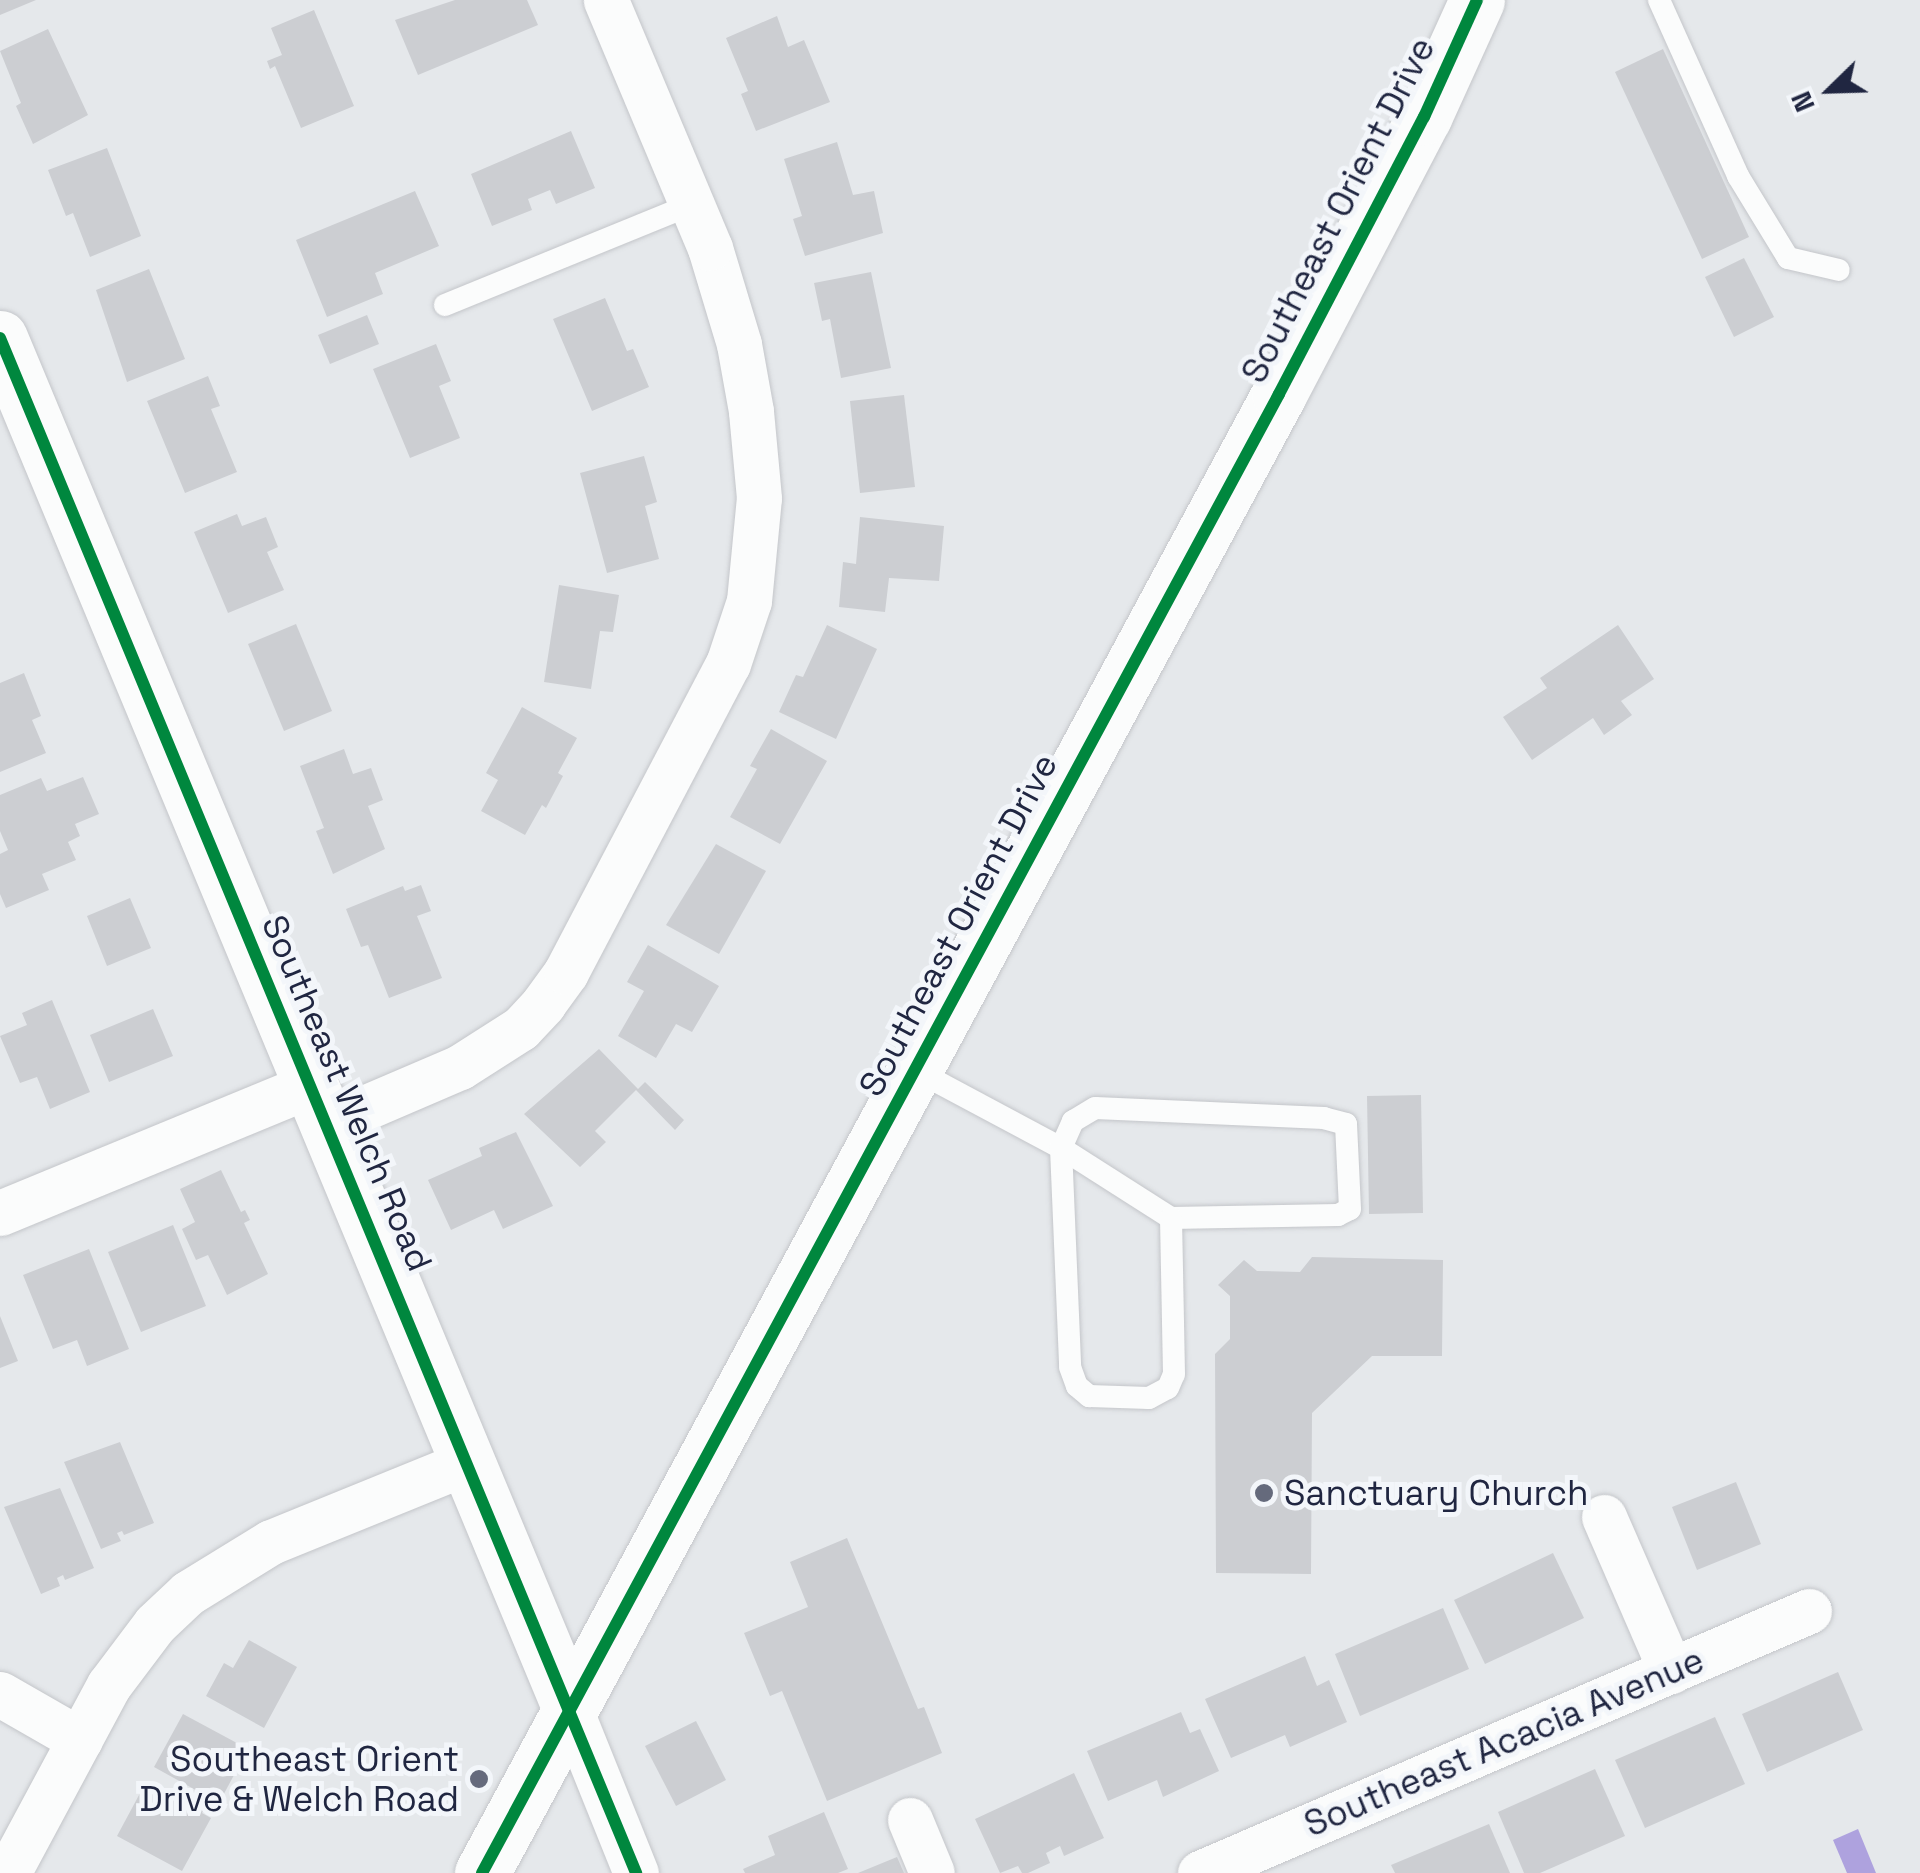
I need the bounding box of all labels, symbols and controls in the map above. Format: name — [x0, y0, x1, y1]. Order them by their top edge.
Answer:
street label: Southeast Orient Drive — [1233, 30, 1443, 390]
north arrow — [1780, 40, 1880, 140]
text: N — [1782, 86, 1823, 117]
street label: Southeast Orient Drive — [850, 747, 1066, 1103]
street label: Southeast Welch Road — [253, 909, 441, 1277]
place label: Sanctuary Church — [1284, 1472, 1589, 1514]
marker: Sanctuary Church — [1253, 1482, 1275, 1504]
street label: Southeast Acacia Avenue — [1298, 1639, 1710, 1845]
place label: Southeast Orient Drive & Welch Road — [139, 1738, 459, 1820]
marker: Southeast Orient Drive & Welch Road — [468, 1768, 490, 1790]

